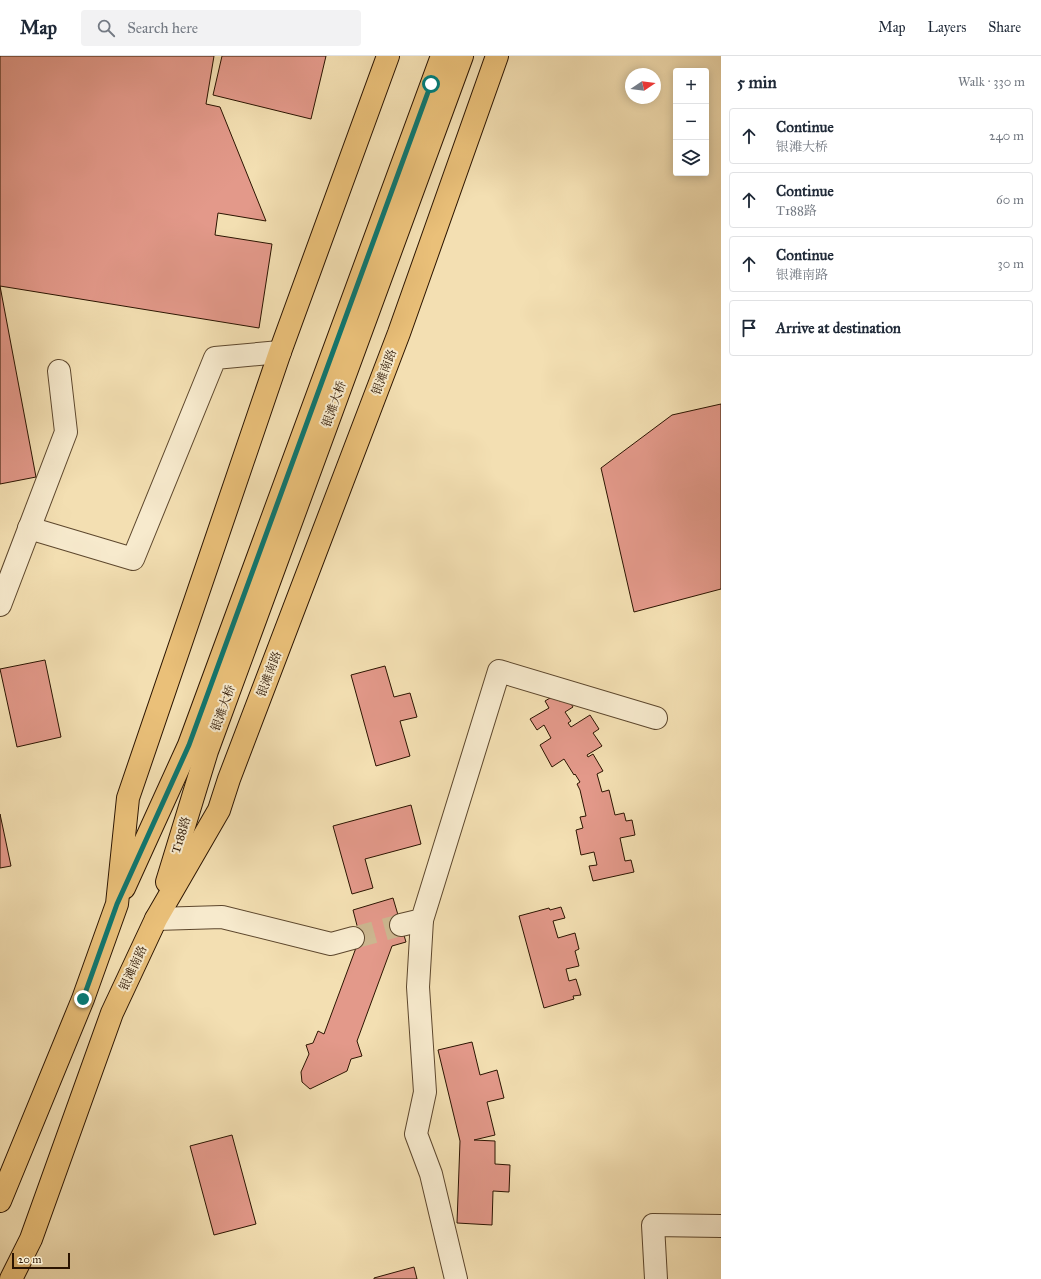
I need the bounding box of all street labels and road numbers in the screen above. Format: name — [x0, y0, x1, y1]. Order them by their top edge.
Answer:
street label: 银滩南路 — [369, 347, 399, 397]
street label: 银滩大桥 — [319, 379, 349, 429]
street label: 银滩南路 — [254, 649, 284, 699]
street label: 银滩大桥 — [208, 683, 238, 733]
street label: T188路 — [169, 815, 193, 855]
street label: 银滩南路 — [117, 943, 149, 993]

